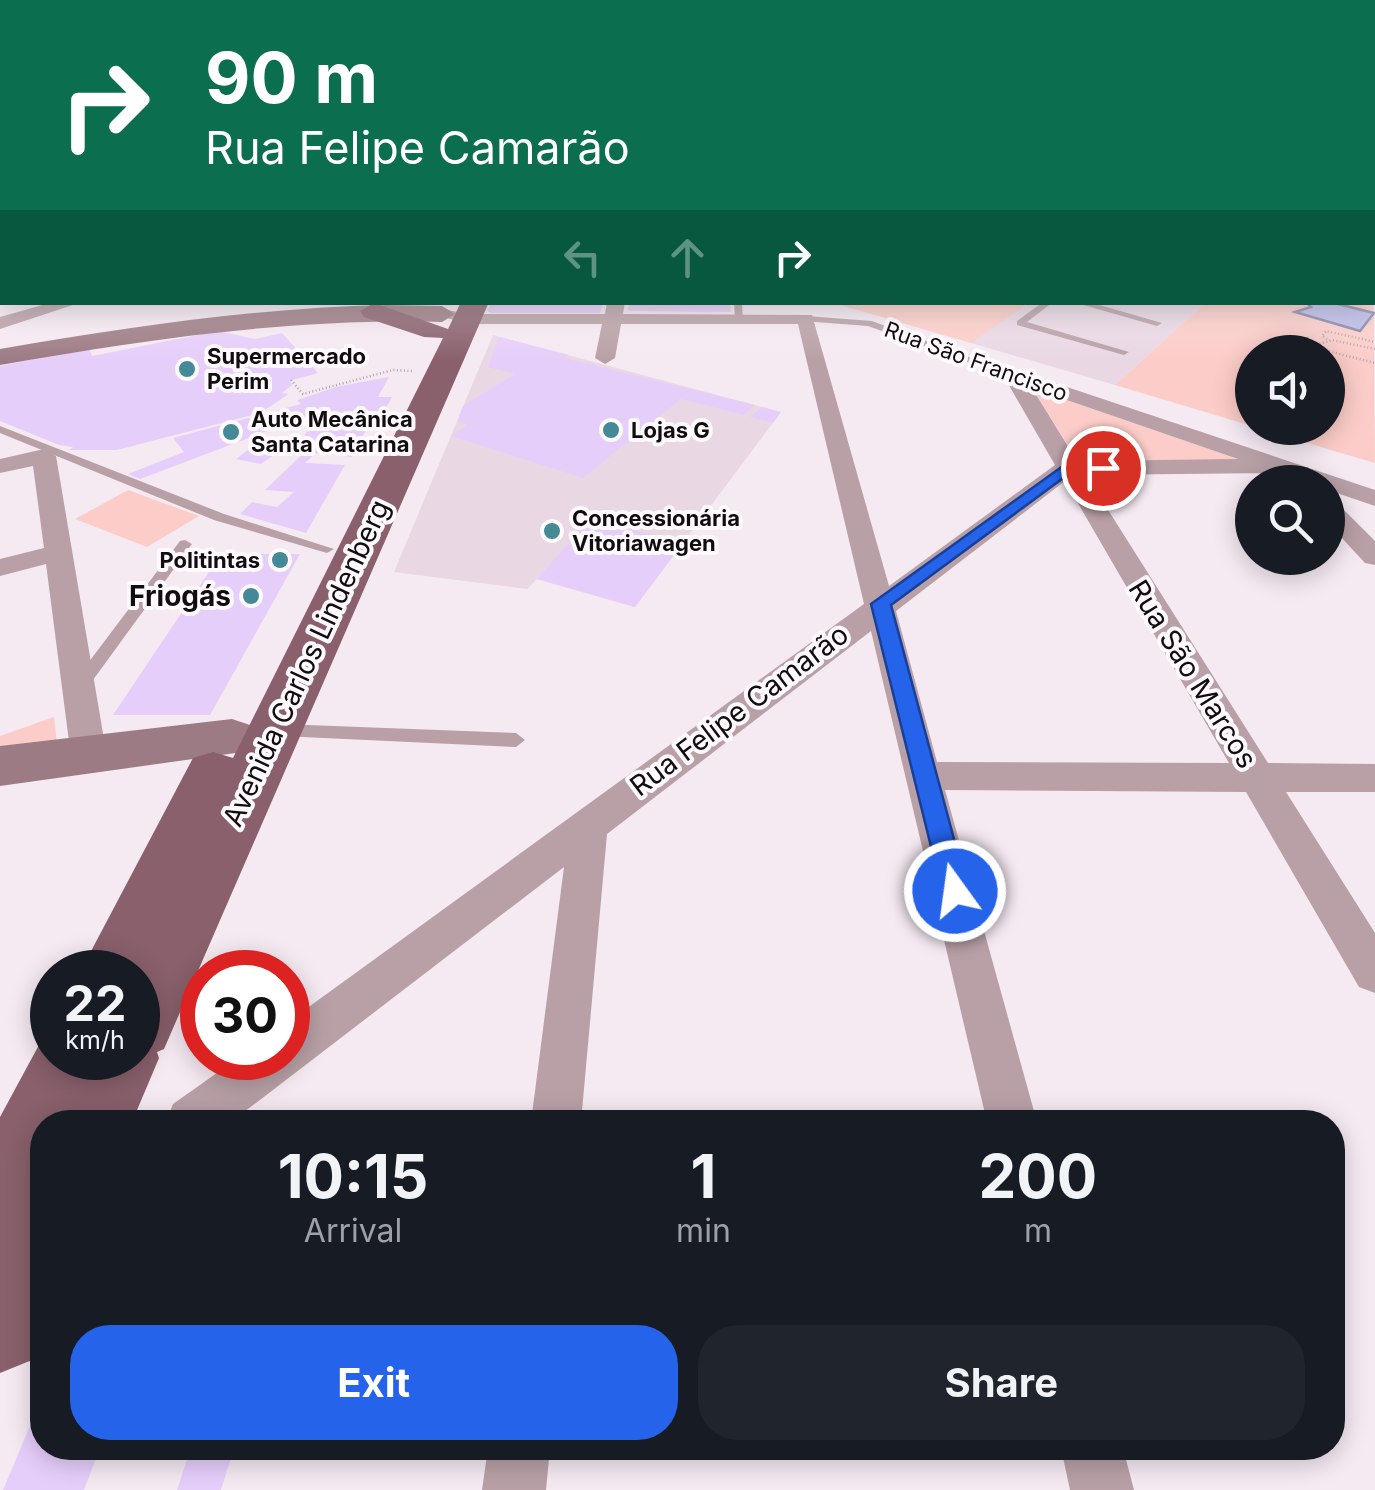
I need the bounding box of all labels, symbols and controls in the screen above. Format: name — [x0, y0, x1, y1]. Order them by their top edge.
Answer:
text: 90 m — [205, 35, 378, 120]
icon: right — [40, 40, 170, 170]
text: Rua Felipe Camarão — [205, 120, 630, 175]
icon: left — [555, 230, 610, 285]
icon: ahead — [660, 230, 715, 285]
icon: right — [765, 230, 820, 285]
street label: Rua São Francisco — [881, 316, 1071, 406]
map controls — [1235, 335, 1345, 575]
button: sound — [1235, 335, 1345, 445]
place label: Supermercado Perim — [207, 343, 366, 394]
marker: Supermercado Perim — [176, 358, 198, 380]
place label: Auto Mecânica Santa Catarina — [251, 406, 413, 457]
place label: Lojas G — [631, 417, 710, 443]
marker: Lojas G — [600, 419, 622, 441]
marker: Auto Mecânica Santa Catarina — [220, 421, 242, 443]
pin — [1061, 426, 1146, 511]
icon: arrive — [1076, 441, 1131, 496]
button: search — [1235, 465, 1345, 575]
street label: Avenida Carlos Lindenberg — [215, 494, 397, 832]
place label: Concessionária Vitoriawagen — [572, 505, 740, 556]
marker: Concessionária Vitoriawagen — [541, 520, 563, 542]
place label: Politintas — [160, 547, 260, 573]
marker: Politintas — [269, 549, 291, 571]
street label: Rua São Marcos — [1122, 574, 1264, 774]
place label: Friogás — [129, 579, 231, 613]
marker: Friogás — [240, 585, 262, 607]
street label: Rua Felipe Camarão — [623, 617, 855, 803]
position arrow — [903, 839, 1007, 943]
speed limit sign: 30 — [180, 950, 310, 1080]
text: 22 — [64, 973, 127, 1033]
text: km/h — [65, 1025, 125, 1055]
text: 10:15 — [278, 1140, 428, 1212]
text: 1 — [691, 1140, 716, 1212]
text: 200 — [979, 1140, 1097, 1212]
text: Arrival — [304, 1211, 402, 1250]
text: min — [676, 1211, 731, 1250]
text: m — [1024, 1211, 1052, 1250]
button: Exit — [70, 1325, 678, 1440]
button: Share — [698, 1325, 1305, 1440]

